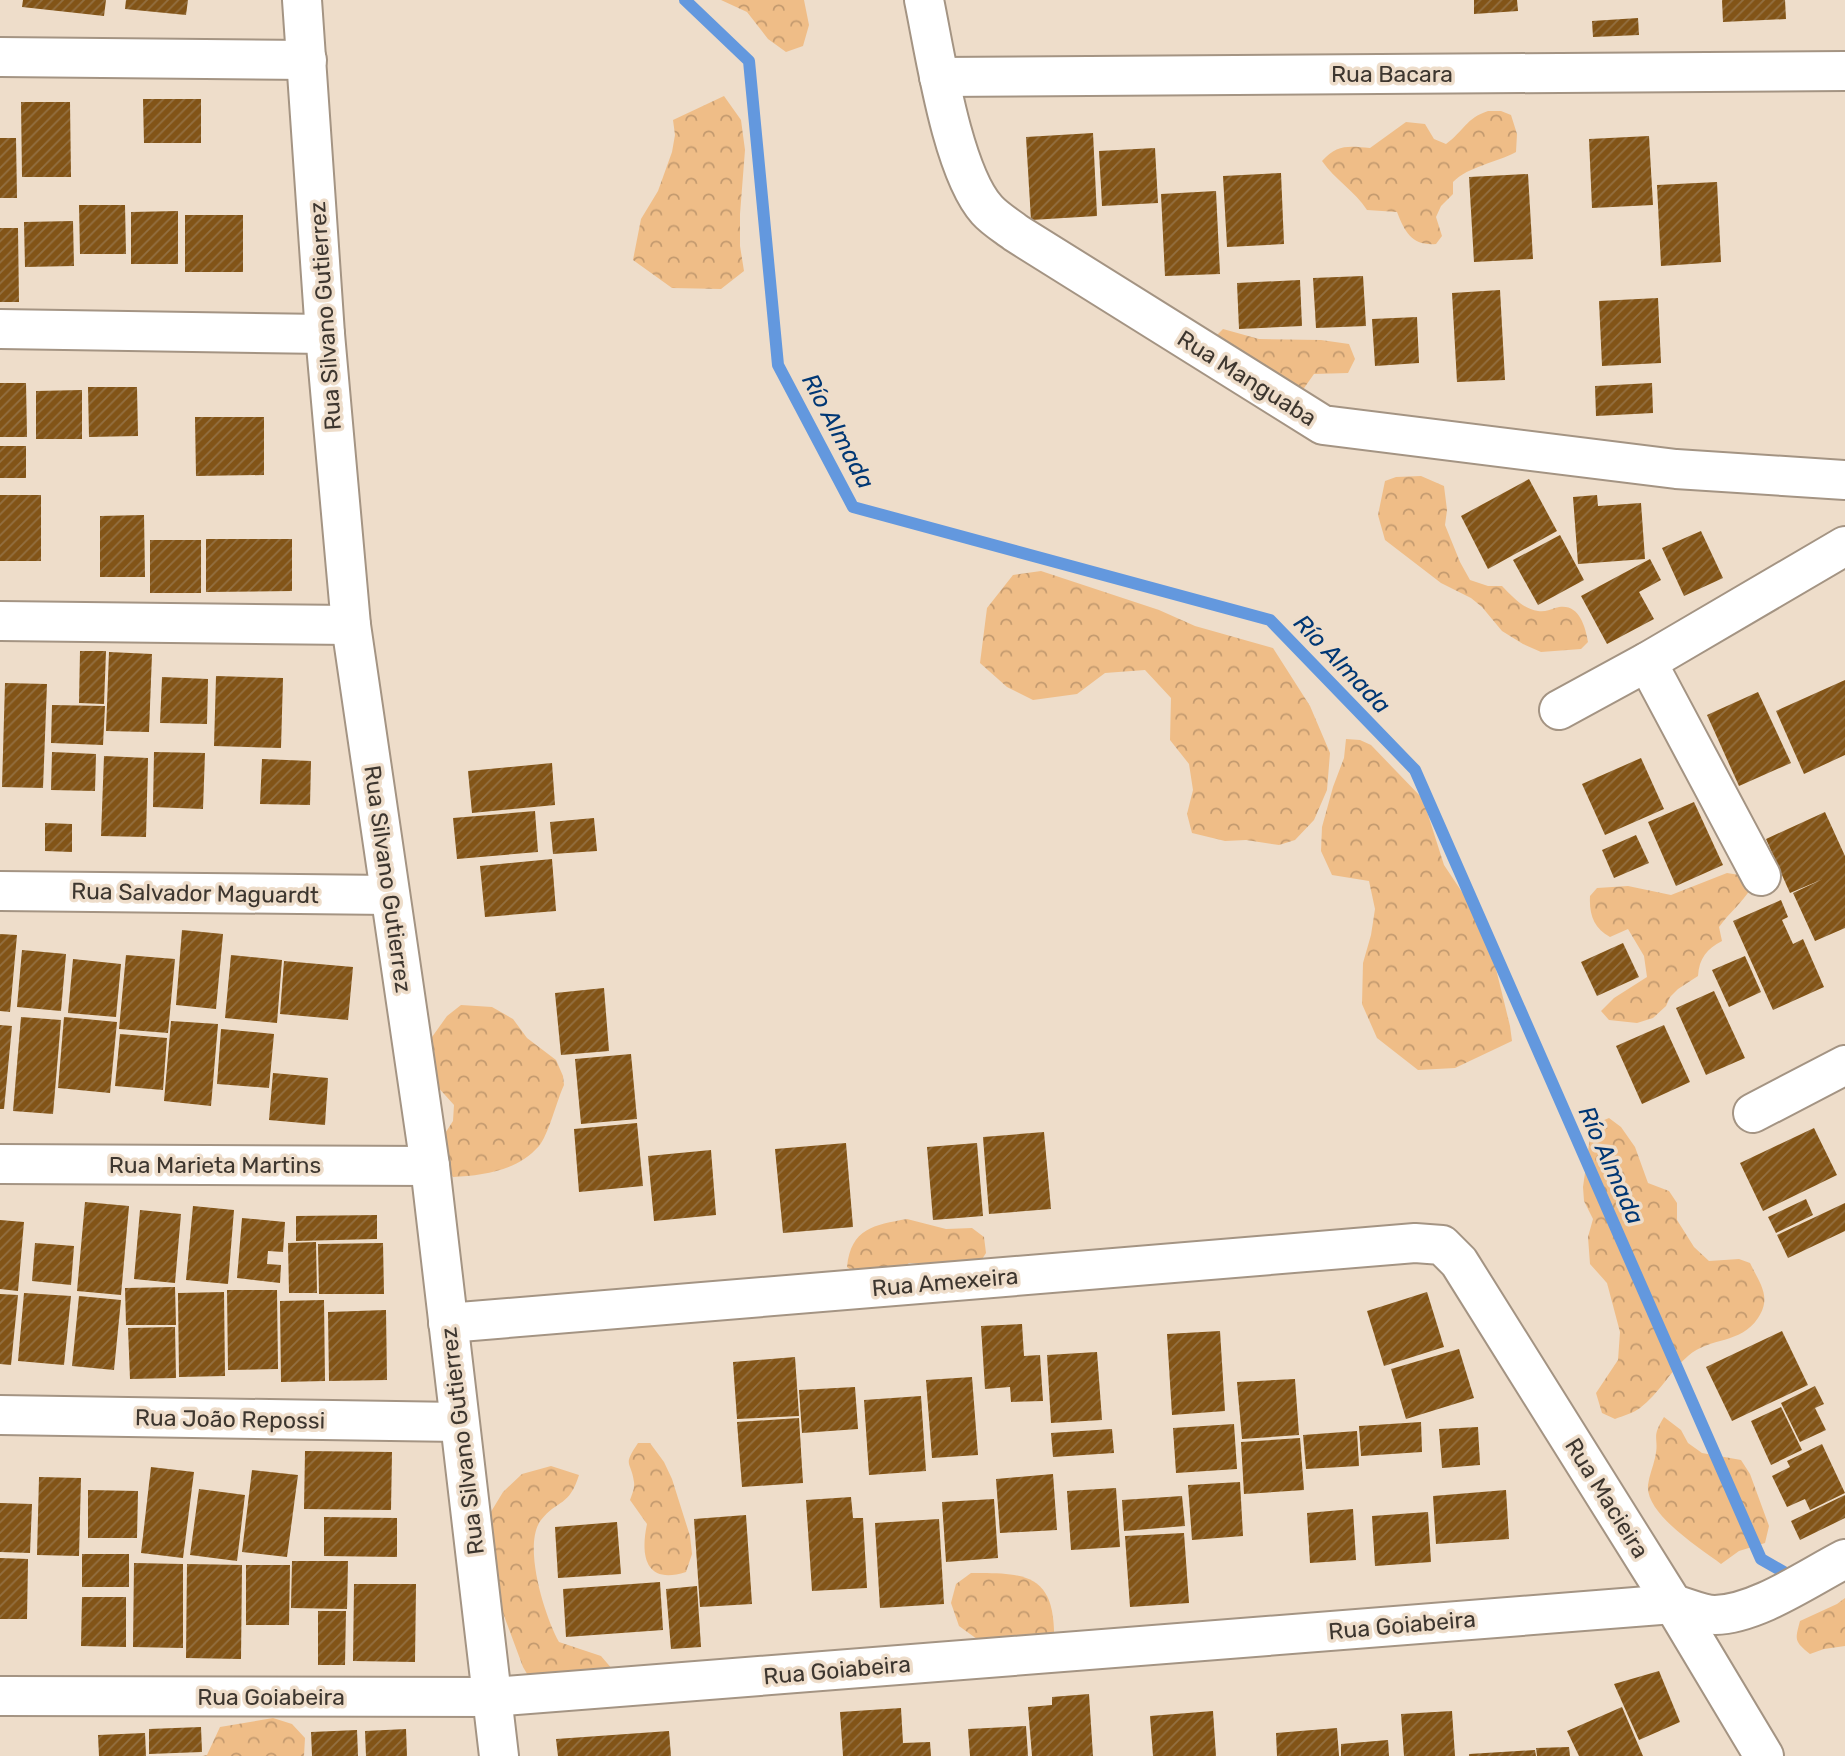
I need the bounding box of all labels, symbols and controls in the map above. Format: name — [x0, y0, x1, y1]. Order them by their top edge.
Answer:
street label: Rua Bacara — [1331, 60, 1453, 88]
street label: Rua Silvano Gutierrez — [303, 201, 347, 431]
street label: Rua Manguaba — [1172, 324, 1322, 432]
water label: Río Almada — [796, 369, 880, 493]
water label: Río Almada — [1288, 609, 1396, 719]
street label: Rua Silvano Gutierrez — [358, 764, 418, 994]
street label: Rua Salvador Maguardt — [71, 877, 319, 909]
water label: Río Almada — [1573, 1102, 1649, 1228]
street label: Rua Marieta Martins — [109, 1151, 321, 1179]
street label: Rua Amexeira — [871, 1262, 1019, 1302]
street label: Rua Silvano Gutierrez — [434, 1326, 490, 1556]
street label: Rua João Repossi — [135, 1403, 325, 1435]
street label: Rua Macieira — [1559, 1433, 1655, 1563]
street label: Rua Goiabeira — [1327, 1605, 1477, 1645]
street label: Rua Goiabeira — [762, 1650, 912, 1690]
street label: Rua Goiabeira — [197, 1683, 345, 1711]

